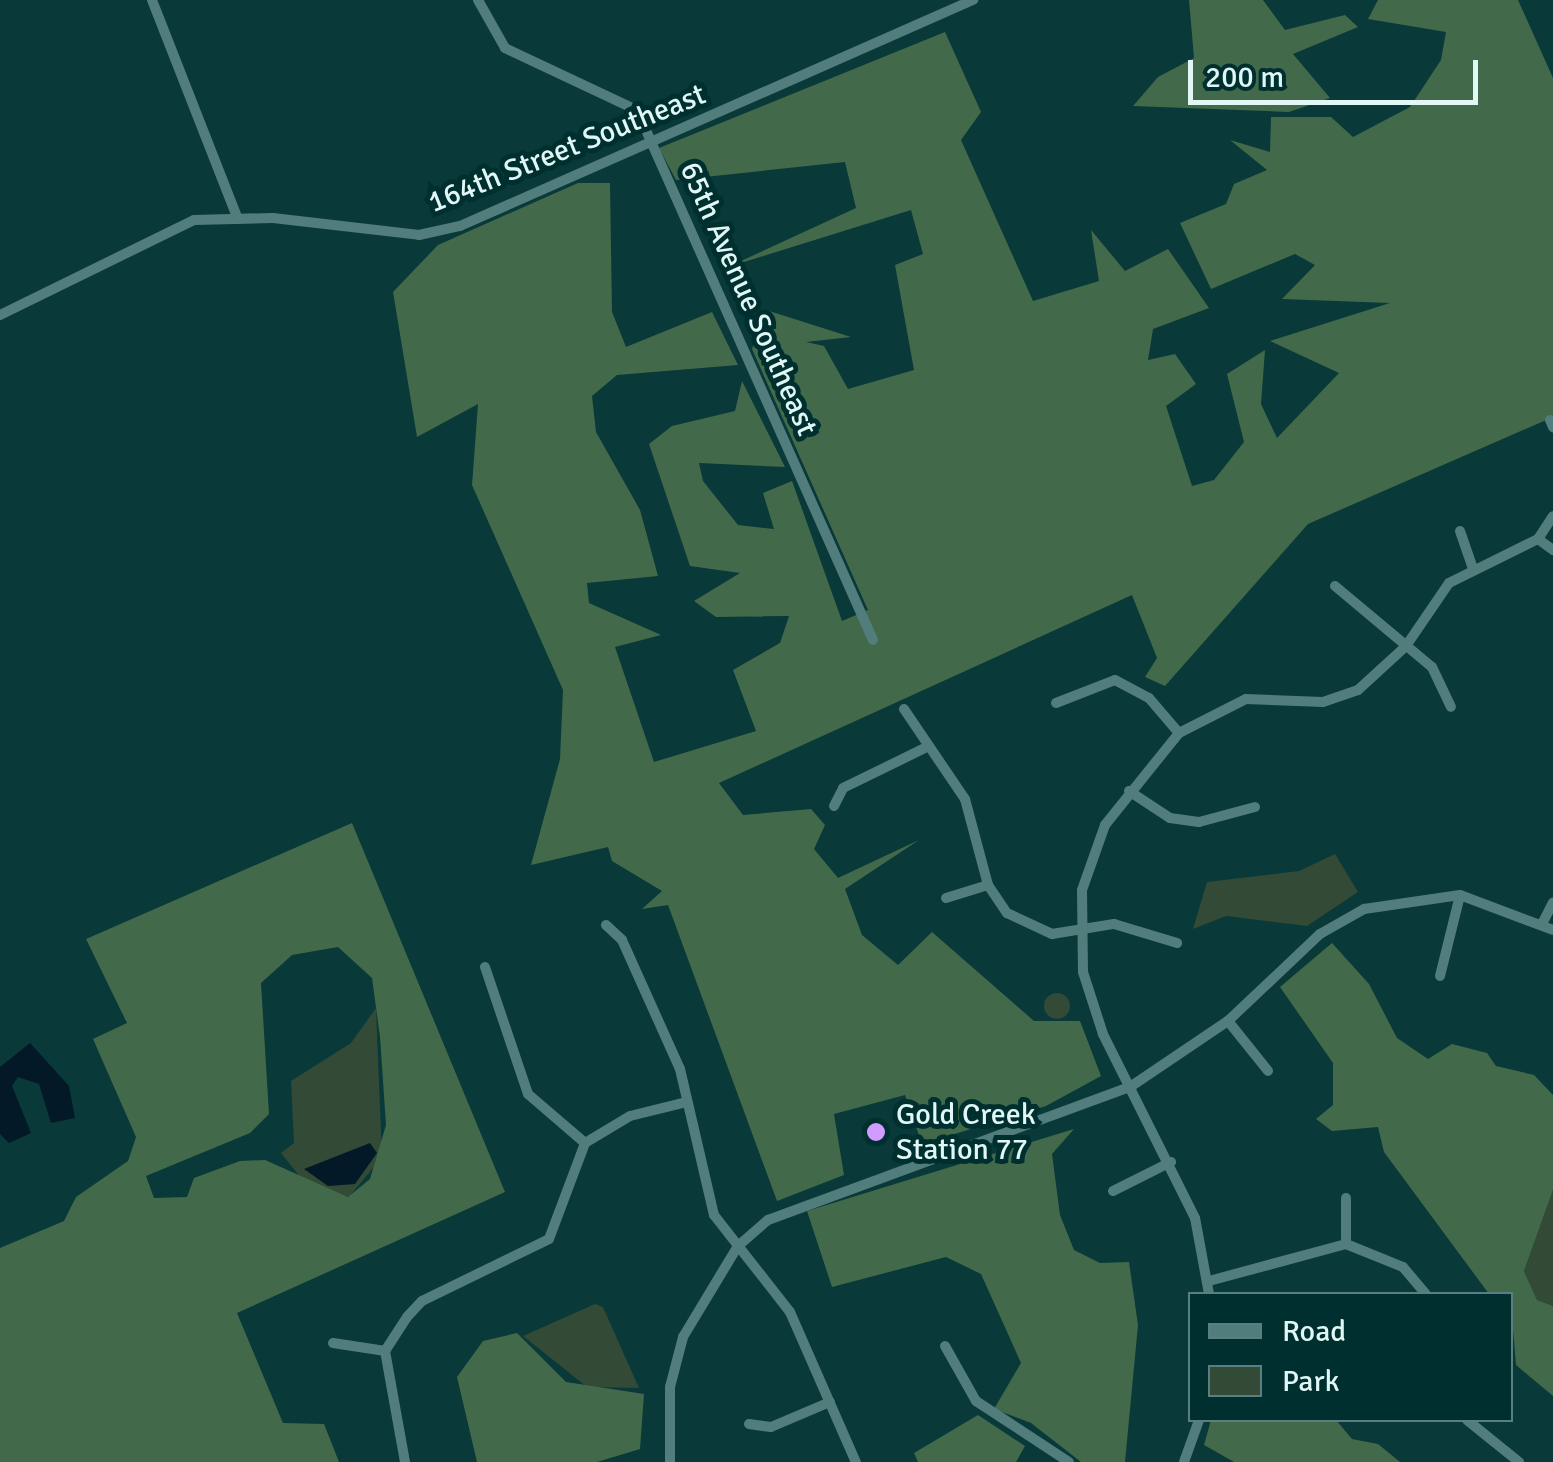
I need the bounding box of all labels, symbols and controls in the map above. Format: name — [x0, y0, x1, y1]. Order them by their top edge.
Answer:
scale bar — [1193, 40, 1483, 102]
text: 200 m — [1205, 59, 1284, 96]
street label: 164th Street Southeast — [423, 77, 711, 221]
street label: 65th Avenue Southeast — [671, 157, 825, 441]
place label: Gold Creek Station 77 — [896, 1097, 1036, 1168]
marker: Gold Creek Station 77 — [865, 1121, 887, 1143]
legend — [1188, 1292, 1513, 1422]
text: Road — [1282, 1313, 1346, 1350]
text: Park — [1282, 1363, 1340, 1400]

